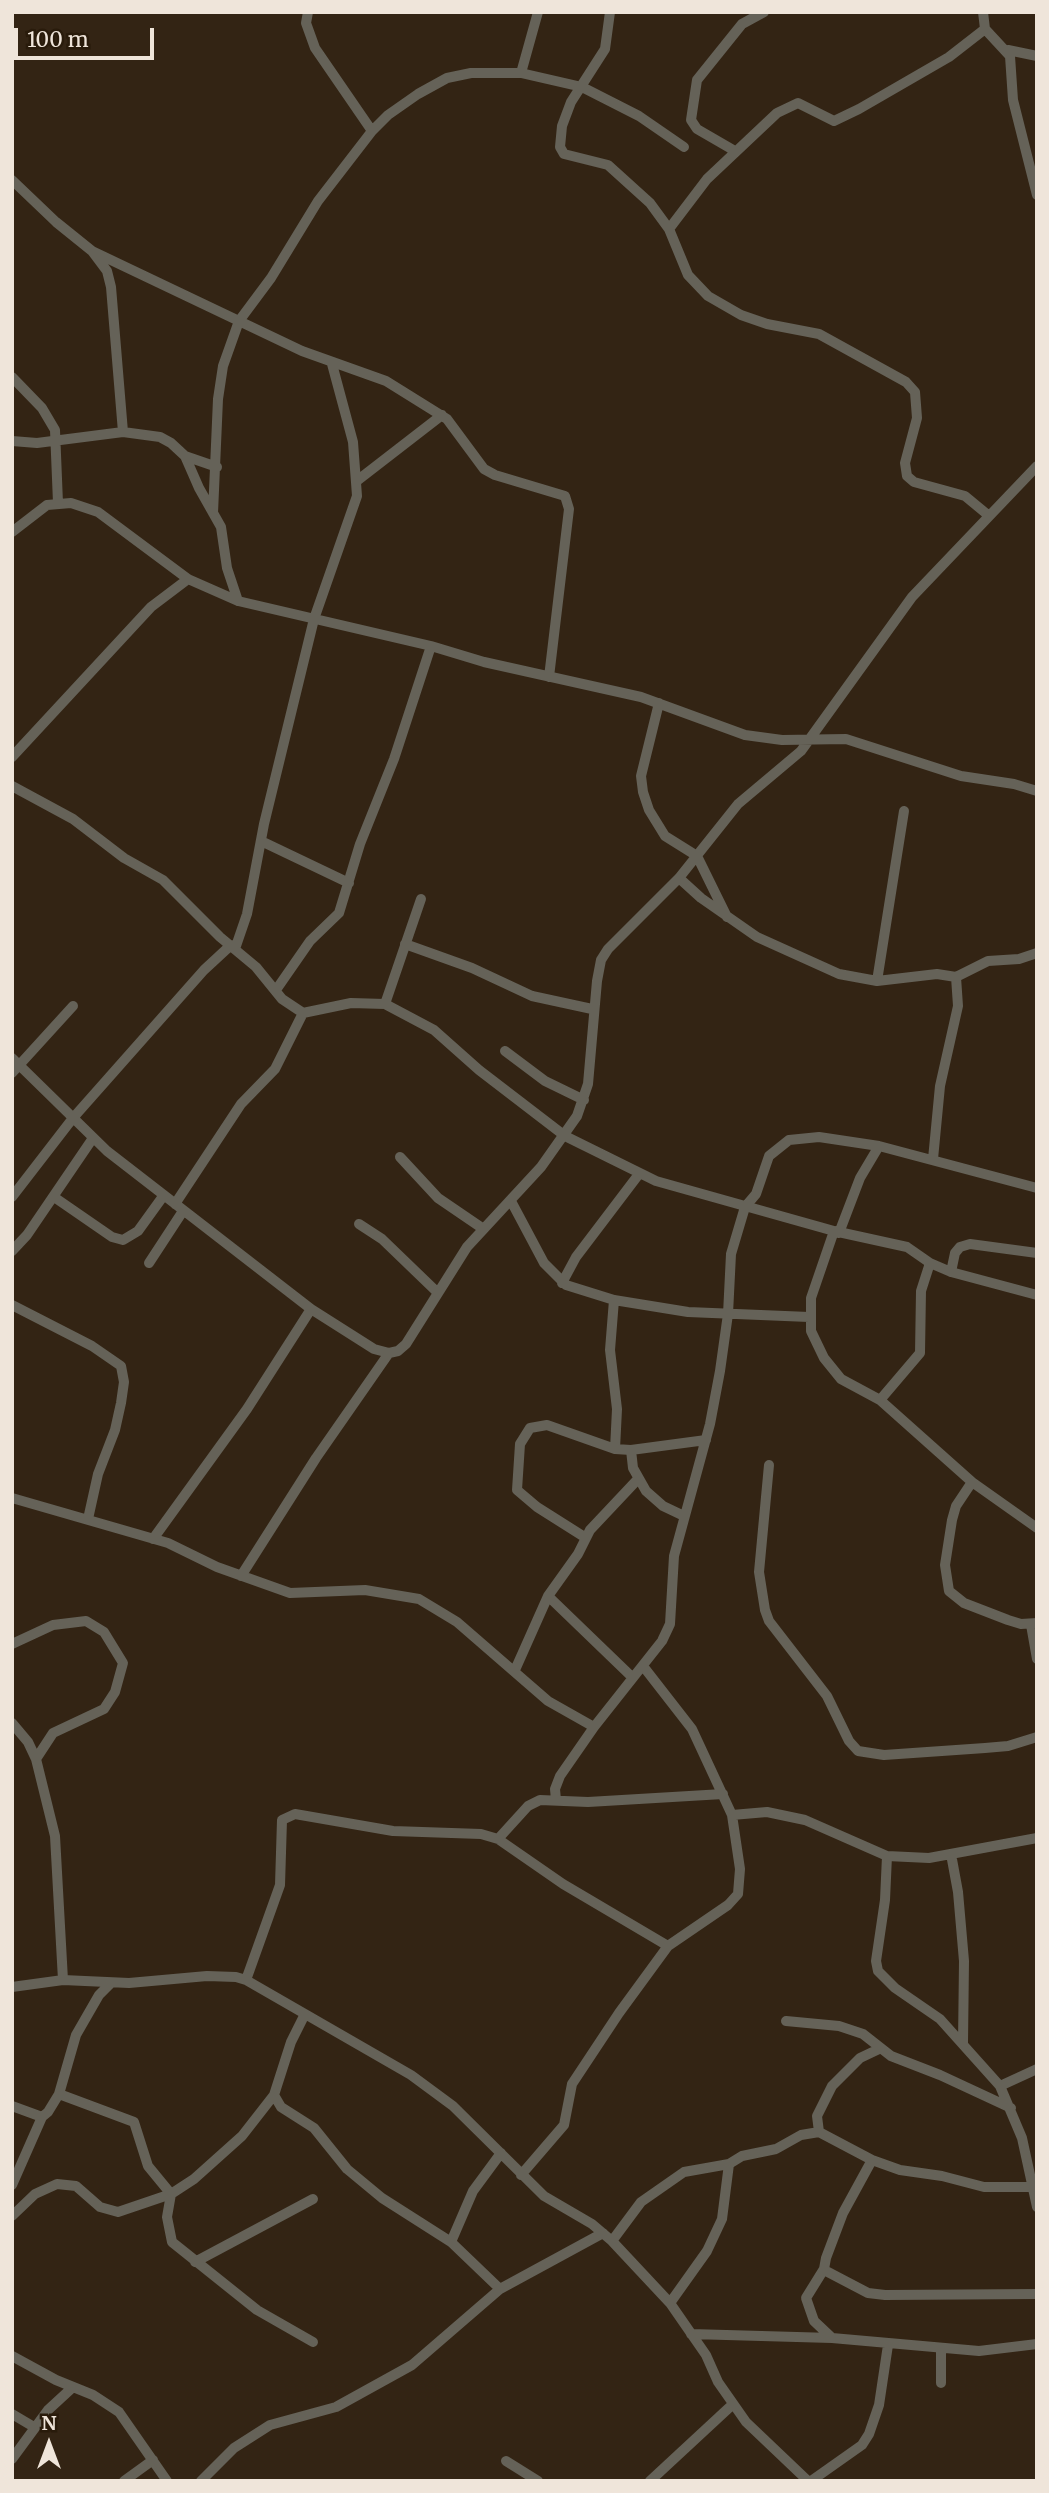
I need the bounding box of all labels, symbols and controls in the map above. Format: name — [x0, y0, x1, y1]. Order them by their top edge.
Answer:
scale bar — [18, 14, 158, 58]
text: 100 m — [27, 26, 89, 53]
north arrow — [14, 2409, 84, 2479]
text: N — [41, 2411, 57, 2435]

